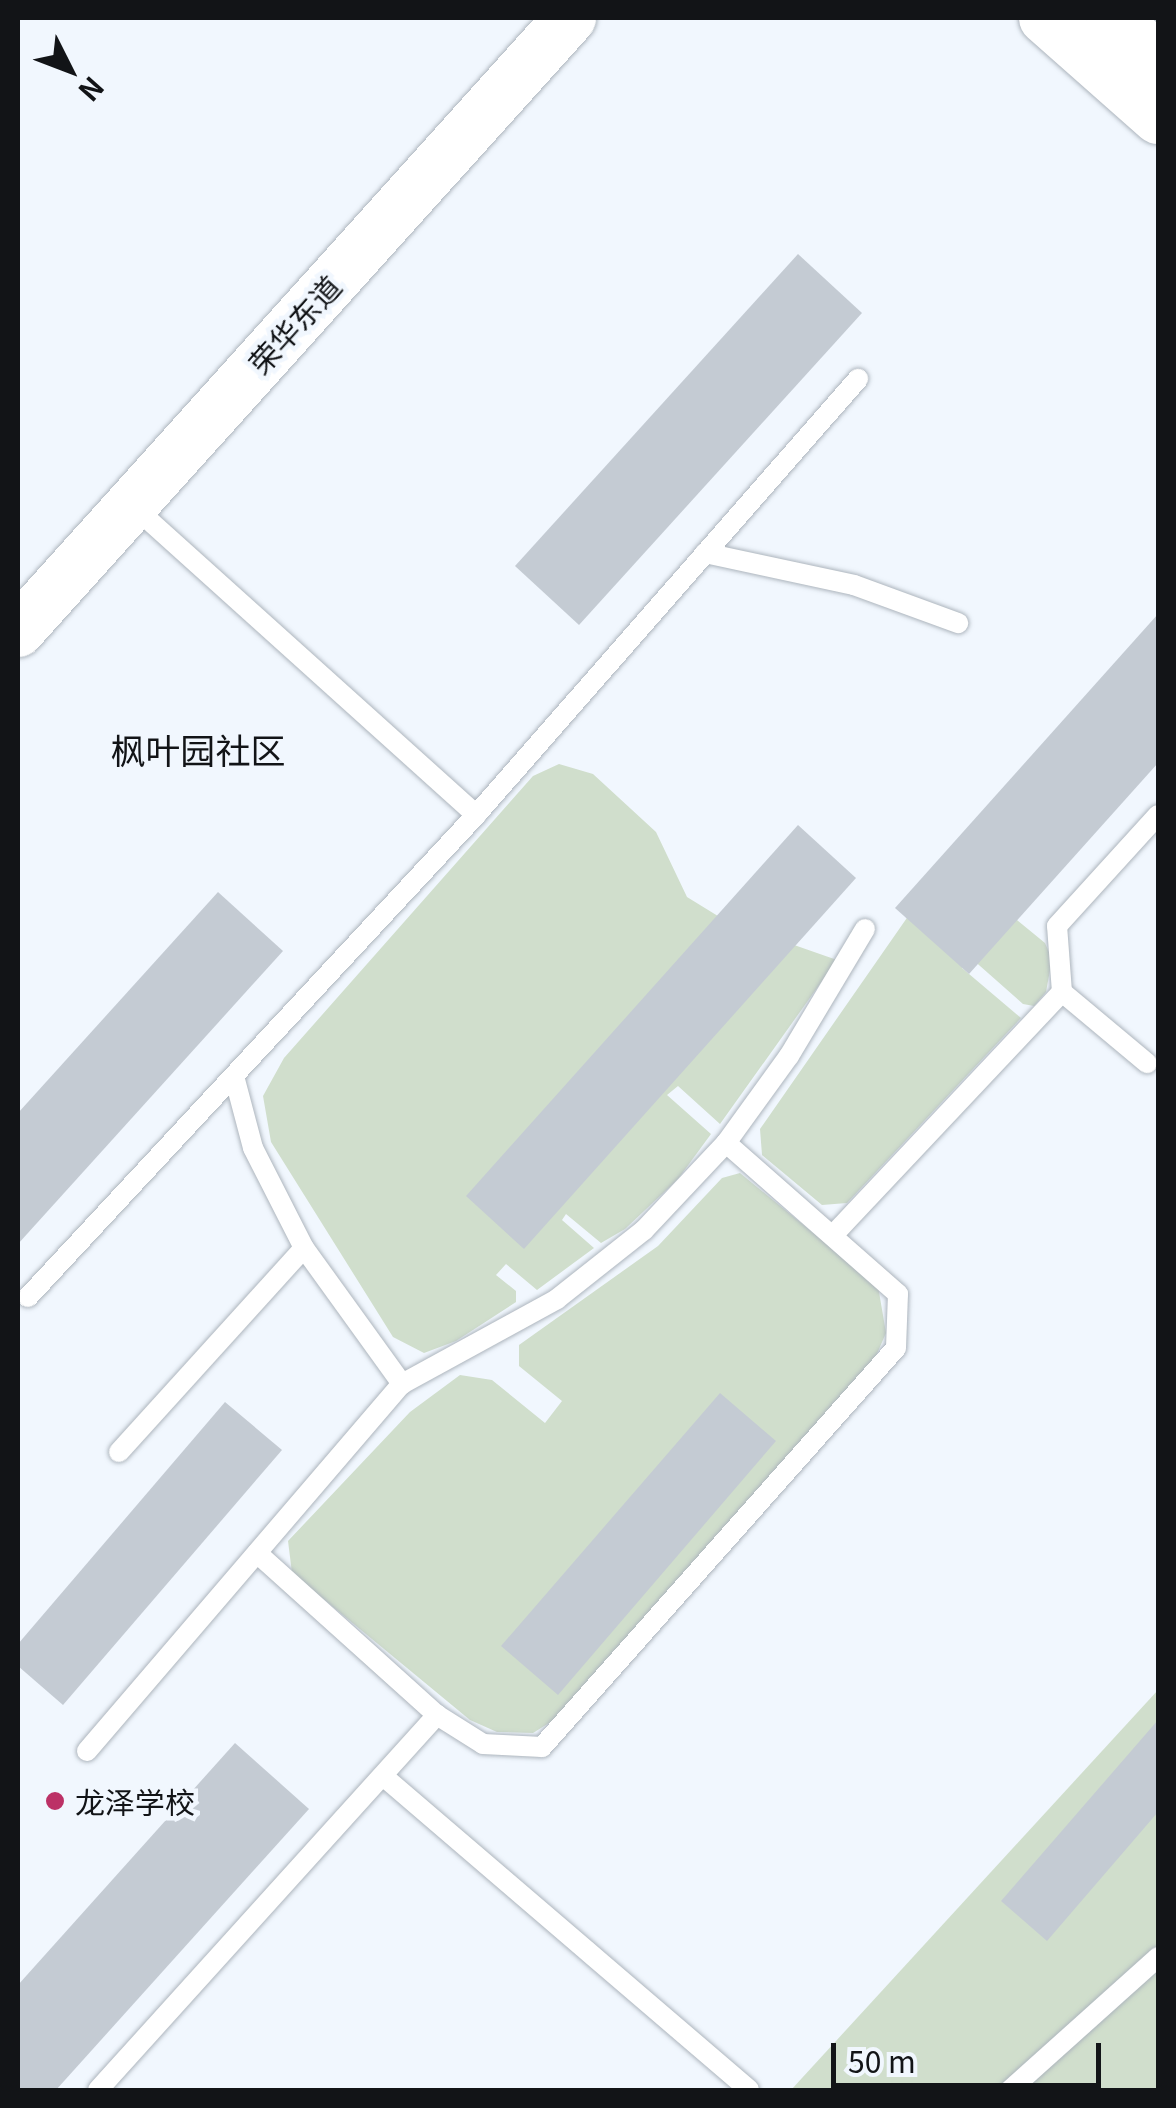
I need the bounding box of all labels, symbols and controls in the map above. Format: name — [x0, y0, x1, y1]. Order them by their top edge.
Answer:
north arrow — [20, 20, 120, 120]
text: N — [70, 69, 114, 111]
street label: 荣华东道 — [240, 267, 348, 381]
district label: 枫叶园社区 — [111, 728, 285, 770]
place label: 龙泽学校 — [75, 1783, 195, 1819]
marker: 龙泽学校 — [44, 1790, 66, 1812]
scale bar — [836, 2023, 1106, 2085]
text: 50 m — [848, 2038, 916, 2082]

